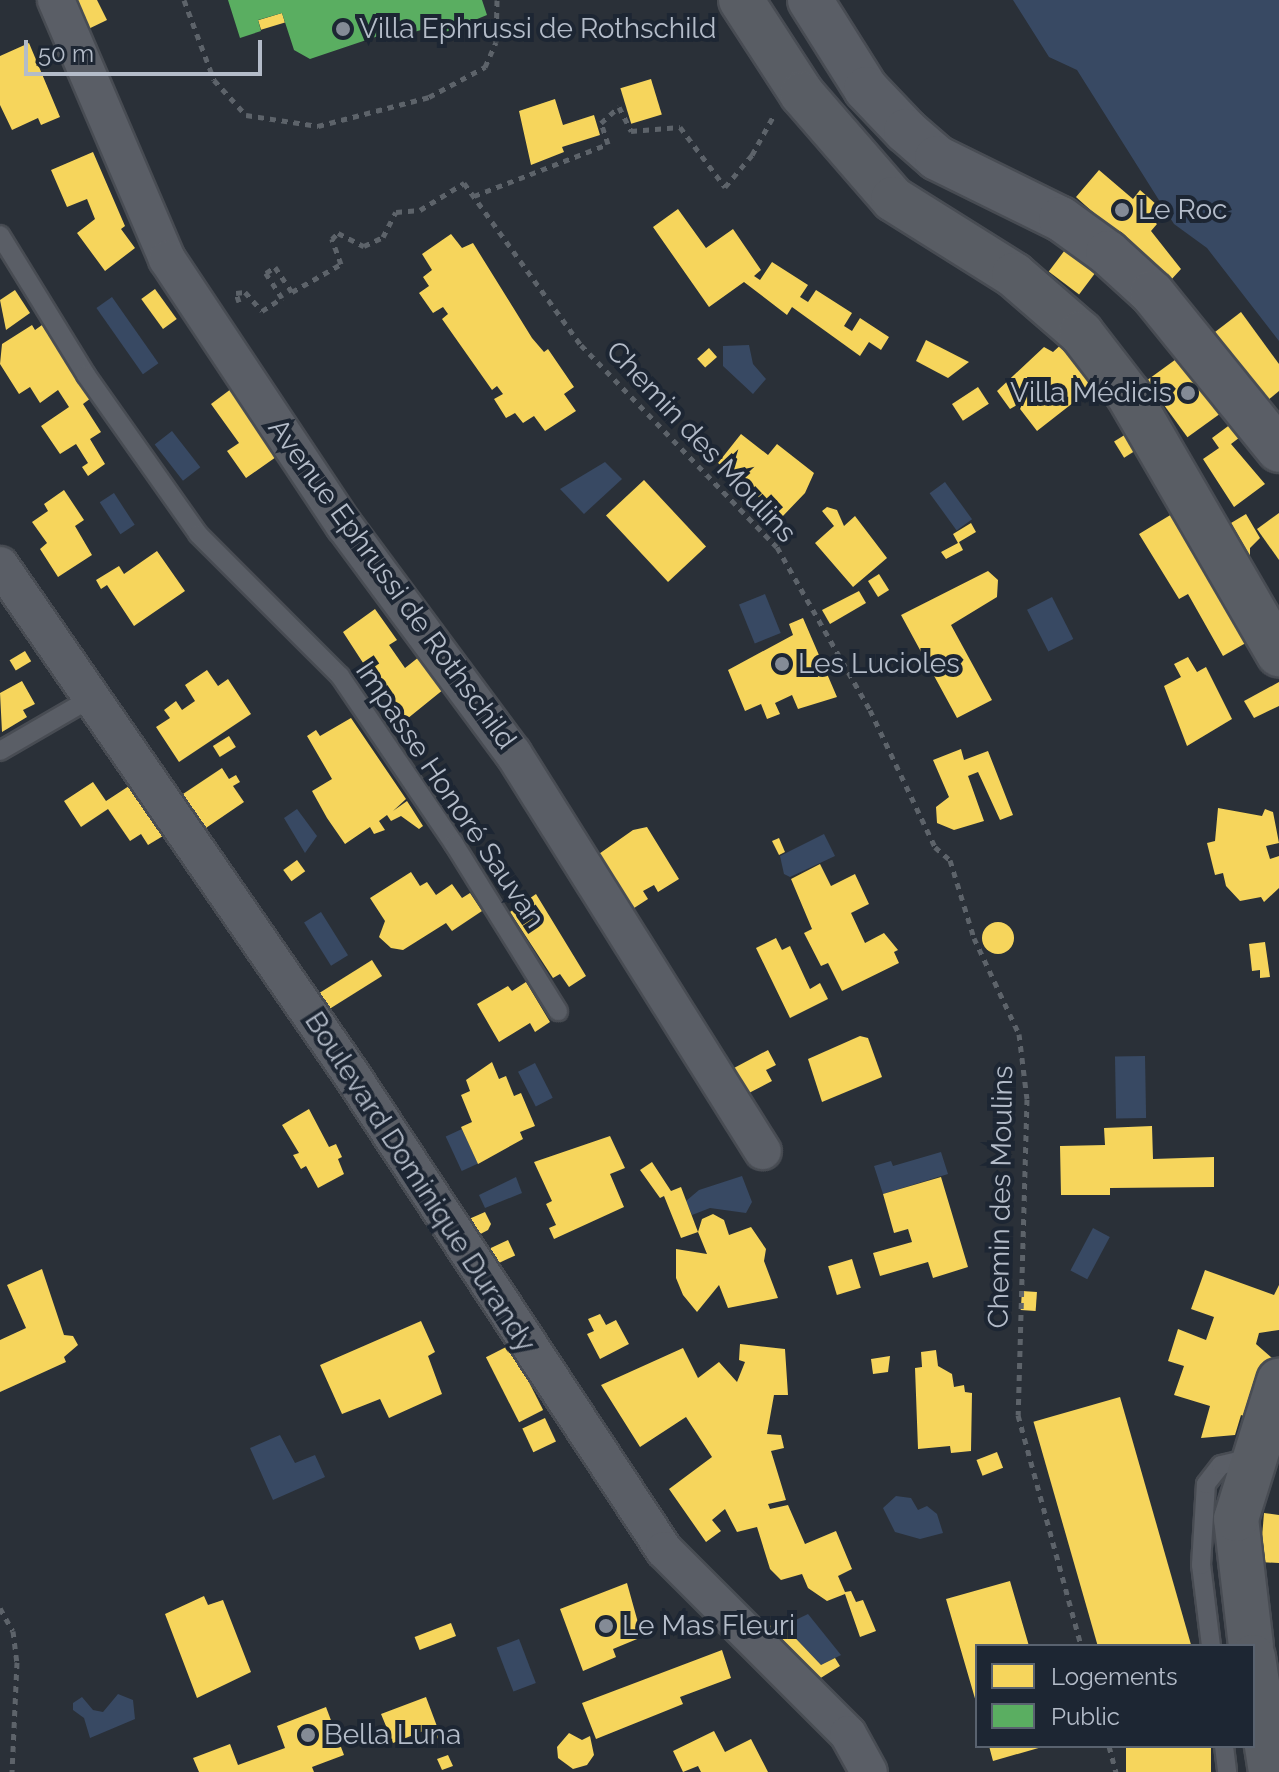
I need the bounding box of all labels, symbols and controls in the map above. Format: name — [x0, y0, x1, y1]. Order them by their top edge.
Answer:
place label: Villa Ephrussi de Rothschild — [359, 12, 716, 46]
marker: Villa Ephrussi de Rothschild — [334, 20, 352, 38]
scale bar — [28, 24, 266, 74]
text: 50 m — [38, 39, 94, 68]
place label: Le Roc — [1138, 193, 1227, 227]
marker: Le Roc — [1113, 201, 1131, 219]
street label: Chemin des Moulins — [599, 334, 803, 550]
place label: Villa Médicis — [1010, 376, 1172, 410]
marker: Villa Médicis — [1179, 384, 1197, 402]
street label: Avenue Ephrussi de Rothschild — [261, 412, 523, 756]
place label: Les Lucioles — [798, 647, 960, 681]
street label: Impasse Honoré Sauvan — [348, 655, 552, 935]
marker: Les Lucioles — [773, 655, 791, 673]
street label: Boulevard Dominique Durandy — [297, 1006, 543, 1358]
street label: Chemin des Moulins — [982, 1065, 1020, 1329]
place label: Le Mas Fleuri — [622, 1609, 795, 1643]
marker: Le Mas Fleuri — [597, 1617, 615, 1635]
legend — [975, 1644, 1255, 1748]
text: Logements — [1051, 1662, 1178, 1691]
text: Public — [1051, 1702, 1120, 1731]
place label: Bella Luna — [324, 1718, 461, 1752]
marker: Bella Luna — [299, 1726, 317, 1744]

